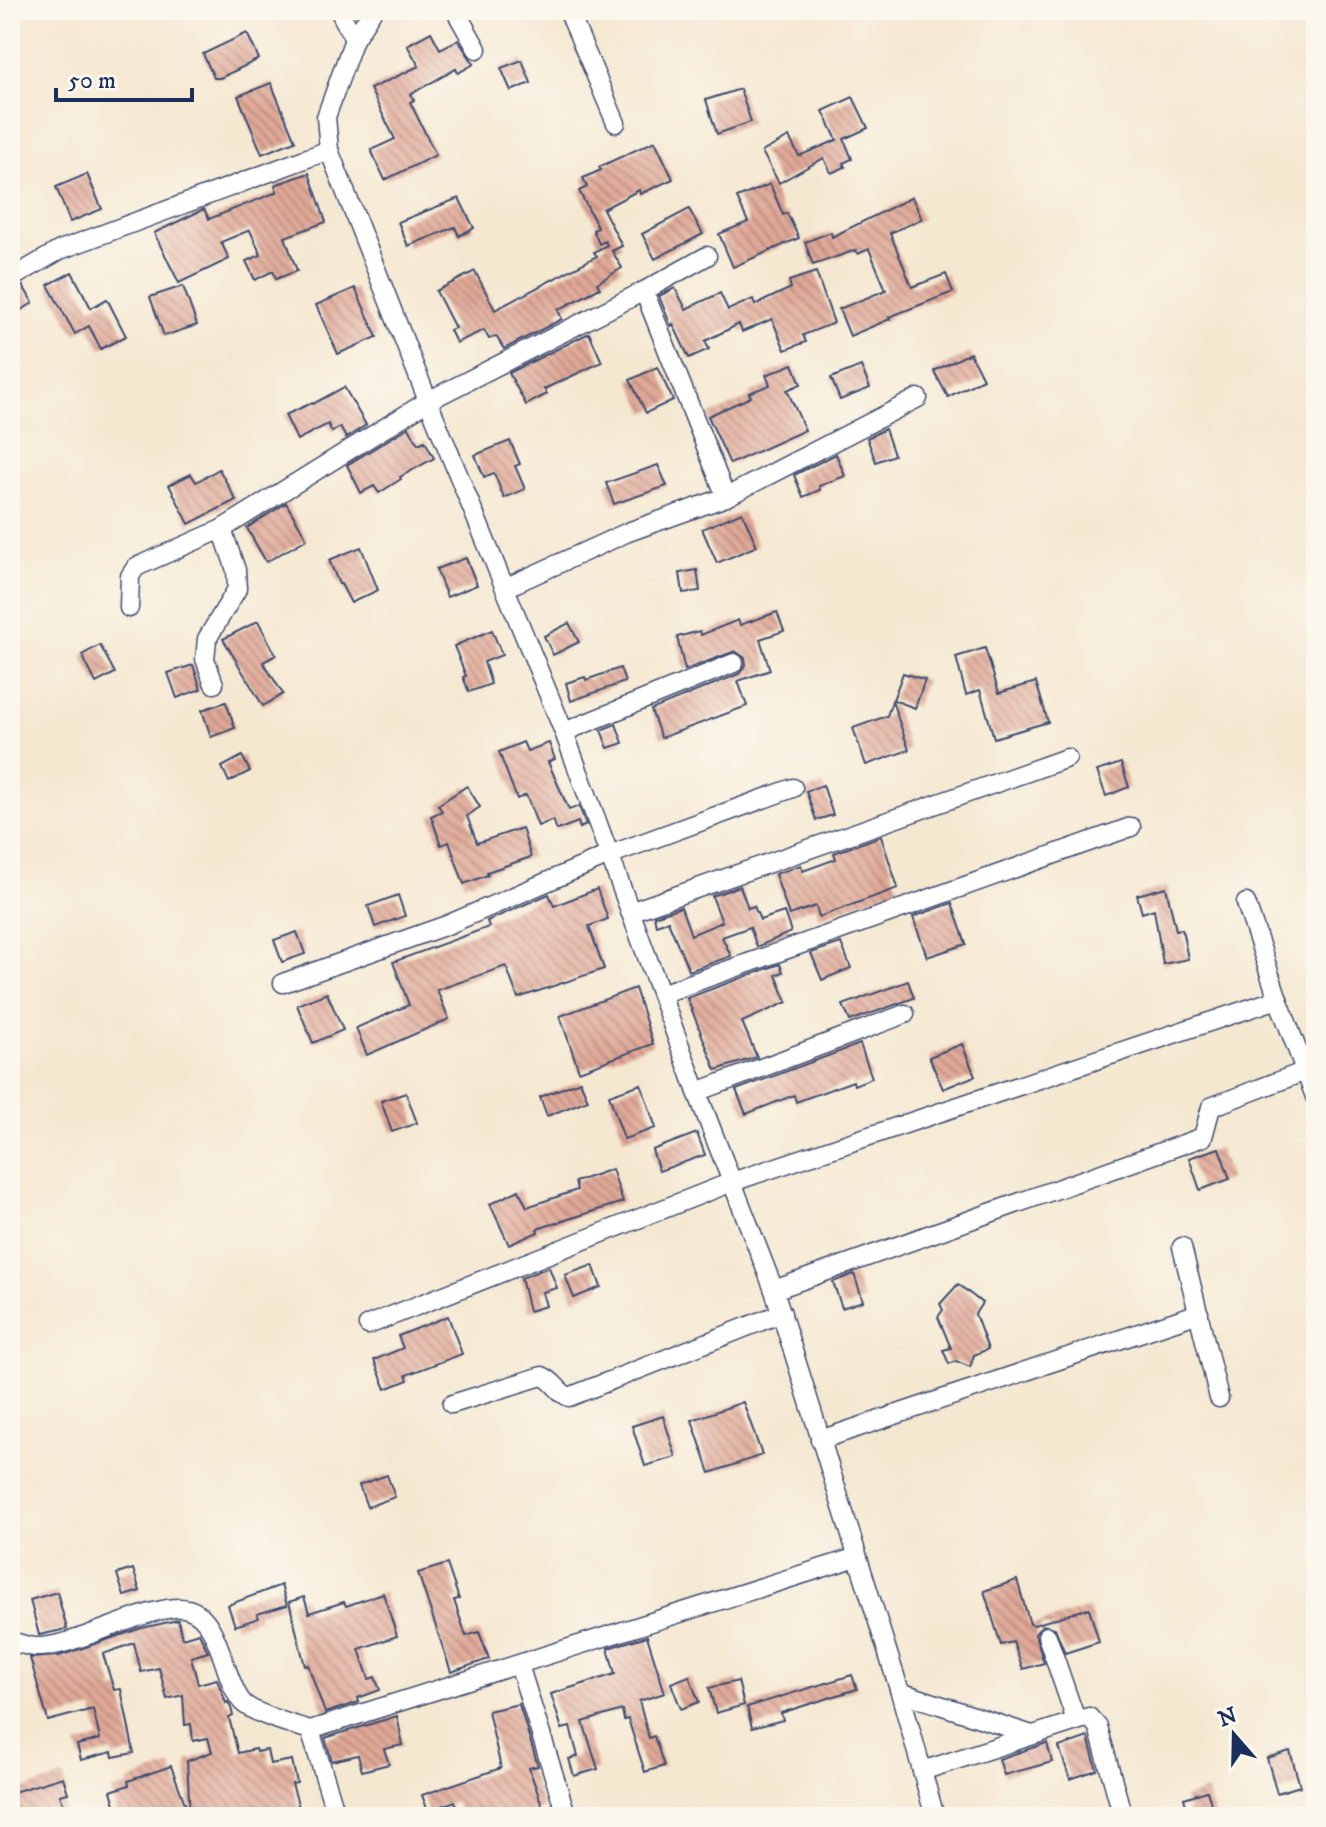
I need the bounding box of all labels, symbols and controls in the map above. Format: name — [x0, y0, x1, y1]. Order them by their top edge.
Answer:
scale bar — [56, 52, 192, 102]
text: 50 m — [68, 66, 116, 96]
north arrow — [1194, 1695, 1274, 1775]
text: N — [1215, 1702, 1241, 1733]

